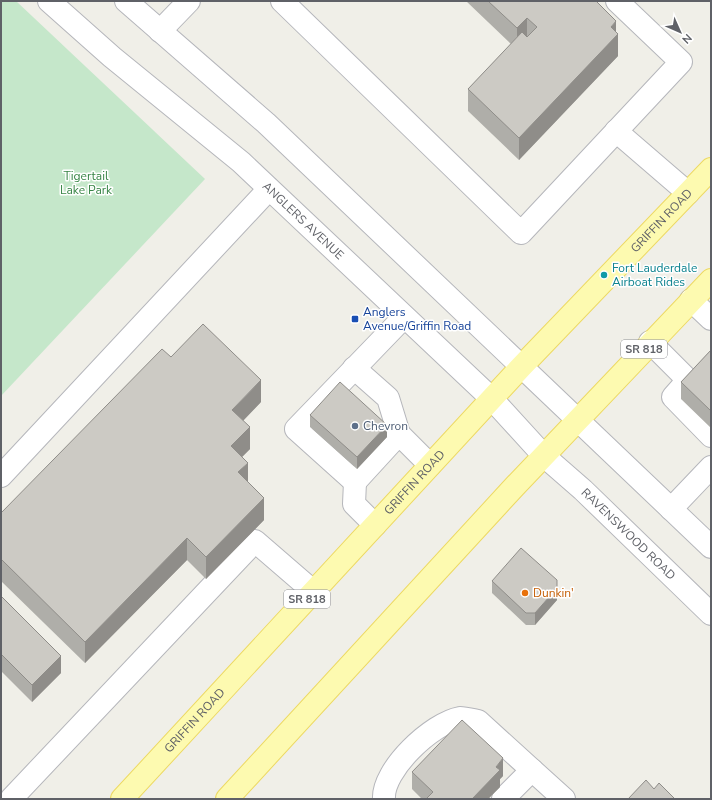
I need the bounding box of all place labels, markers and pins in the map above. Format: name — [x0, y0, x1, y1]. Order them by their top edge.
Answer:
place label: Fort Lauderdale Airboat Rides — [612, 260, 697, 290]
marker: Fort Lauderdale Airboat Rides — [599, 270, 609, 280]
place label: Anglers Avenue/Griffin Road — [363, 304, 471, 334]
marker: Anglers Avenue/Griffin Road — [350, 314, 360, 324]
place label: Chevron — [363, 418, 408, 434]
marker: Chevron — [350, 421, 360, 431]
place label: Dunkin' — [533, 585, 574, 601]
marker: Dunkin' — [520, 588, 530, 598]

